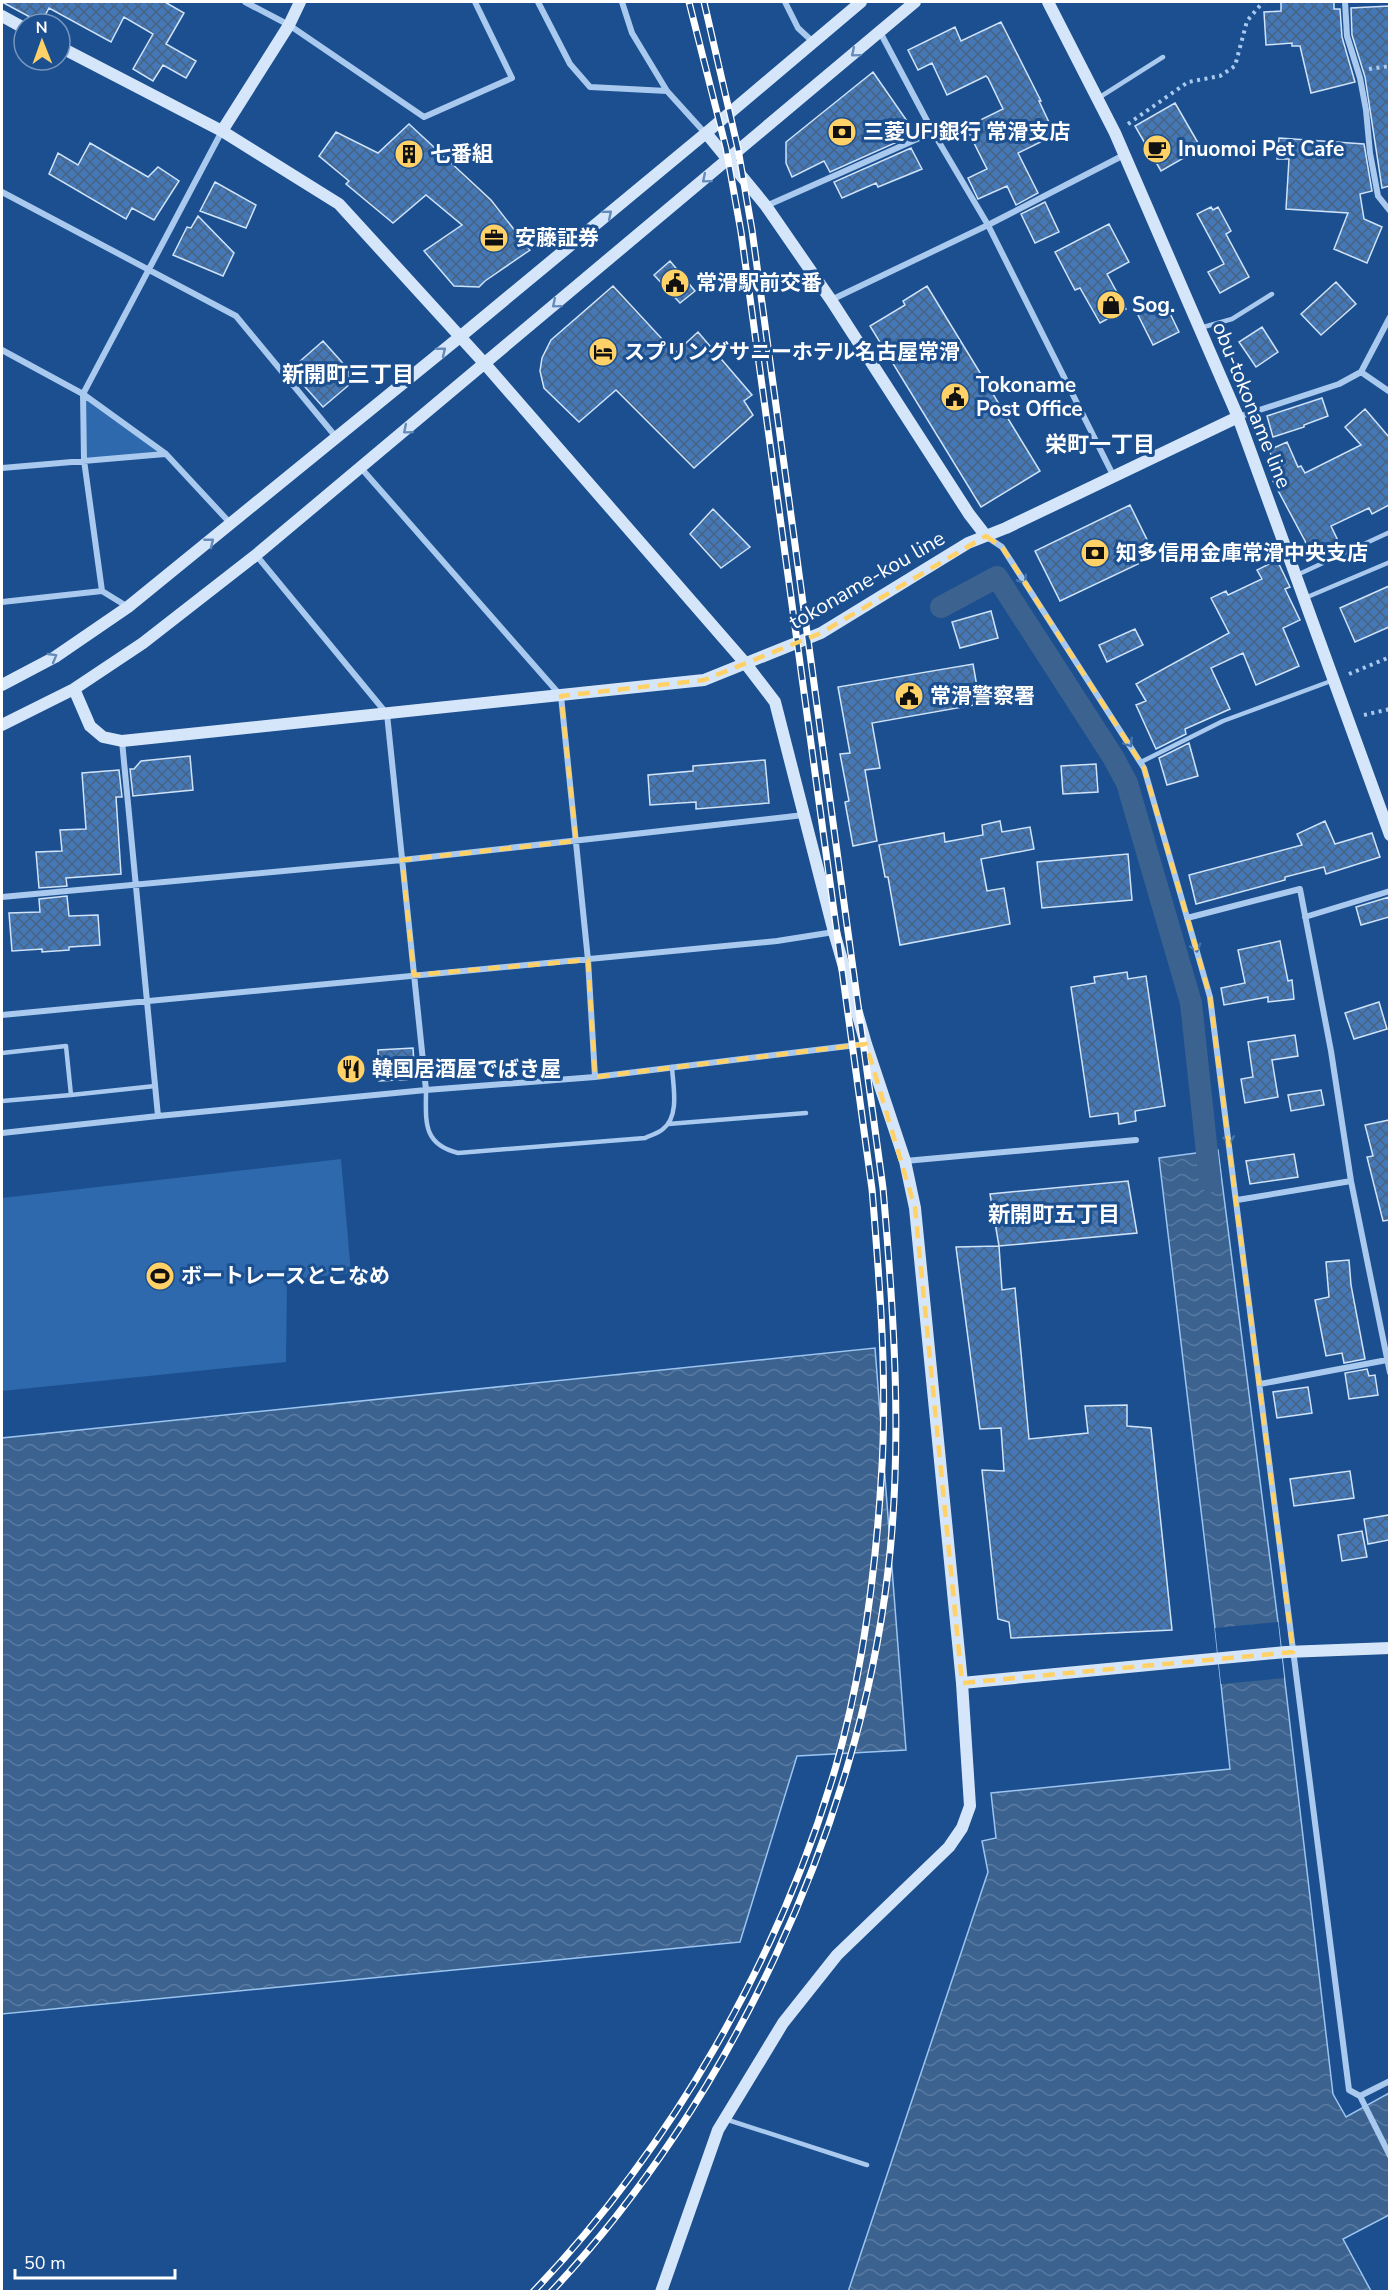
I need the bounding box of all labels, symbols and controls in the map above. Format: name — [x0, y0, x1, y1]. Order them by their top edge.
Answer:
north arrow — [12, 12, 72, 72]
text: N — [36, 17, 48, 39]
one-way arrow — [851, 46, 862, 57]
bank icon: 三菱UFJ銀行 常滑支店 — [826, 116, 858, 148]
place label: 三菱UFJ銀行 常滑支店 — [863, 118, 1070, 146]
cafe icon: Inuomoi Pet Cafe — [1141, 133, 1173, 165]
place label: Inuomoi Pet Cafe — [1178, 135, 1344, 163]
building icon: 七番組 — [393, 138, 425, 170]
place label: 七番組 — [430, 140, 493, 168]
one-way arrow — [702, 172, 713, 183]
one-way arrow — [602, 210, 613, 221]
office icon: 安藤証券 — [478, 222, 510, 254]
place label: 安藤証券 — [515, 224, 599, 252]
public building icon: 常滑駅前交番 — [659, 267, 691, 299]
place label: 常滑駅前交番 — [696, 269, 822, 297]
shop icon: Sog. — [1095, 289, 1127, 321]
place label: Sog. — [1132, 291, 1175, 319]
one-way arrow — [552, 297, 563, 308]
street label: obu-tokoname line — [1206, 318, 1298, 492]
hotel icon: スプリングサニーホテル名古屋常滑 — [587, 336, 619, 368]
place label: スプリングサニーホテル名古屋常滑 — [624, 338, 960, 366]
one-way arrow — [435, 348, 446, 359]
district label: 新開町三丁目 — [282, 360, 414, 390]
place label: Tokoname Post Office — [976, 371, 1083, 423]
public building icon: Tokoname Post Office — [939, 381, 971, 413]
one-way arrow — [403, 422, 414, 433]
district label: 栄町一丁目 — [1045, 430, 1155, 460]
street label: tokoname-kou line — [784, 524, 950, 636]
bank icon: 知多信用金庫常滑中央支店 — [1079, 537, 1111, 569]
one-way arrow — [203, 538, 214, 549]
place label: 知多信用金庫常滑中央支店 — [1116, 539, 1368, 567]
one-way arrow — [1016, 573, 1027, 584]
one-way arrow — [47, 653, 57, 665]
public building icon: 常滑警察署 — [893, 680, 925, 712]
place label: 常滑警察署 — [930, 682, 1035, 710]
one-way arrow — [1122, 737, 1134, 747]
one-way arrow — [1189, 942, 1201, 953]
restaurant icon: 韓国居酒屋でばき屋 — [335, 1053, 367, 1085]
place label: 韓国居酒屋でばき屋 — [372, 1055, 561, 1083]
one-way arrow — [1223, 1135, 1235, 1144]
district label: 新開町五丁目 — [988, 1200, 1120, 1230]
sports icon: ボートレースとこなめ — [144, 1260, 176, 1292]
place label: ボートレースとこなめ — [181, 1262, 390, 1290]
scale bar — [15, 2242, 176, 2280]
text: 50 m — [24, 2251, 66, 2275]

